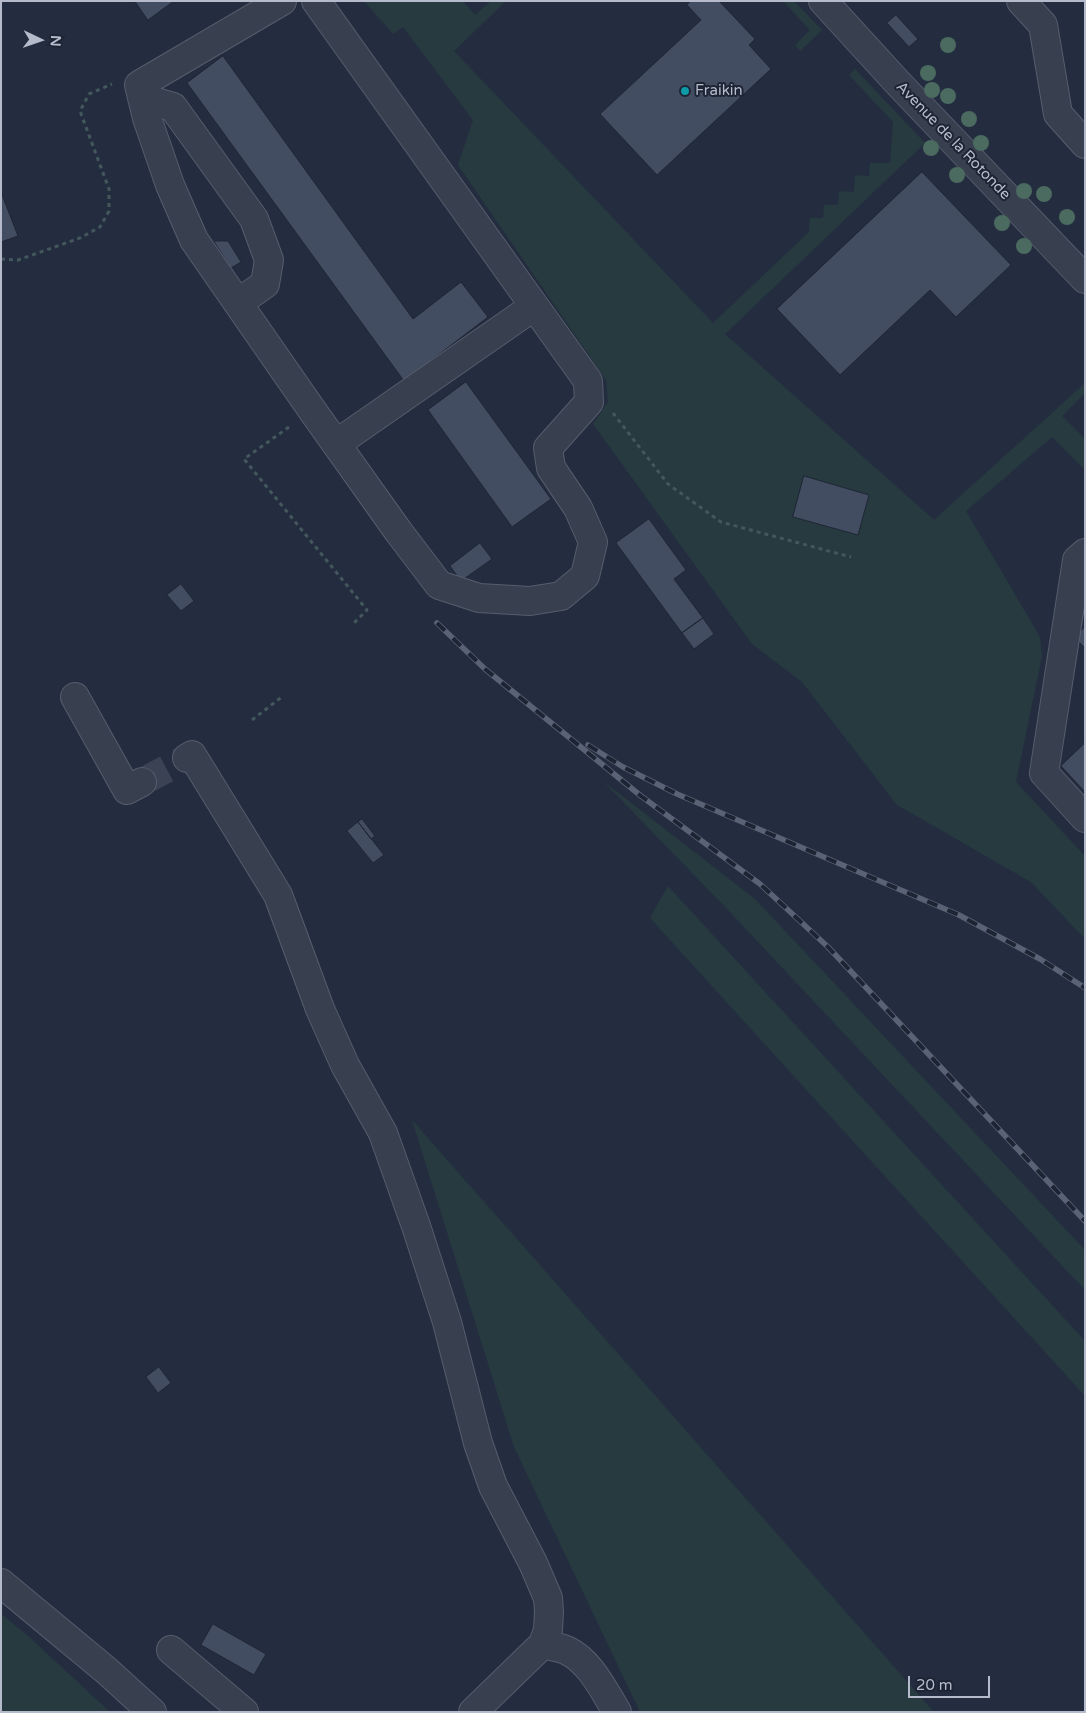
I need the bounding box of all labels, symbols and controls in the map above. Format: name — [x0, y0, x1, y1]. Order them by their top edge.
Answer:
north arrow — [15, 15, 65, 65]
text: N — [47, 35, 64, 47]
street label: Avenue de la Rotonde — [892, 78, 1014, 204]
place label: Fraikin — [695, 82, 743, 100]
marker: Fraikin — [679, 85, 691, 97]
scale bar — [911, 1666, 994, 1698]
text: 20 m — [916, 1676, 953, 1694]

